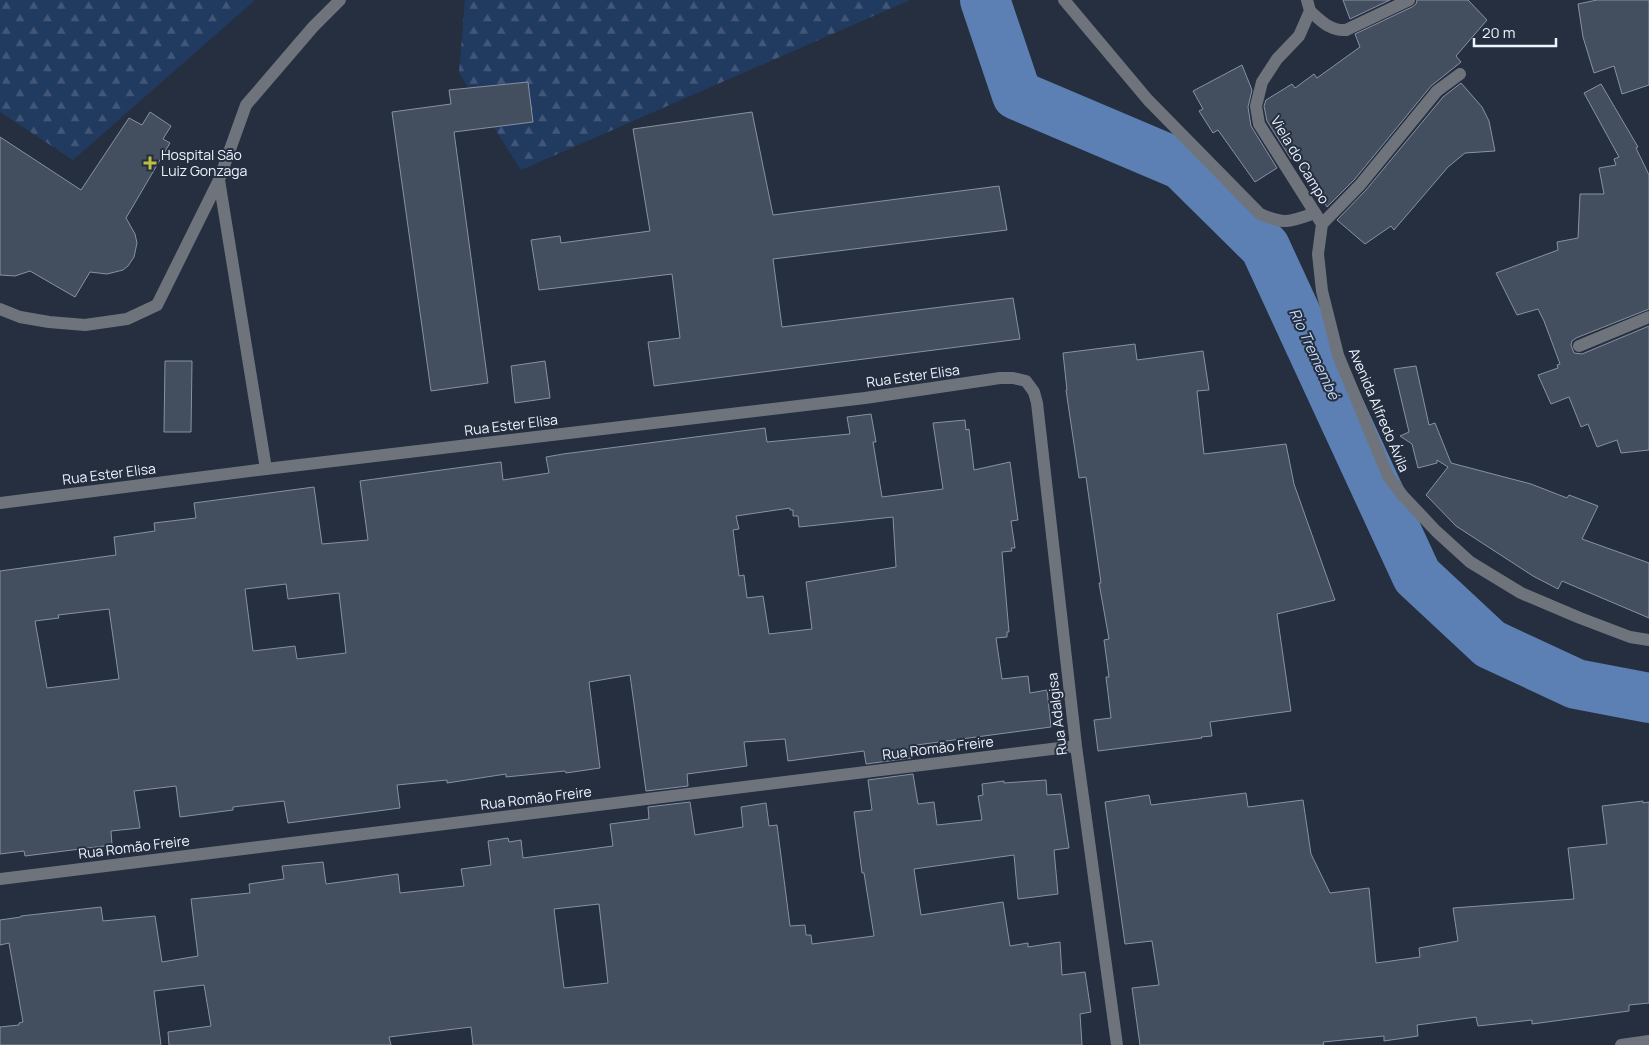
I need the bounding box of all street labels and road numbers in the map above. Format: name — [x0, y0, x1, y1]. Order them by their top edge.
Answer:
street label: Viela do Campo — [1267, 112, 1334, 207]
street label: Avenida Alfredo Ávila — [1345, 345, 1414, 475]
street label: Rua Ester Elisa — [865, 360, 961, 391]
street label: Rua Ester Elisa — [463, 409, 559, 440]
street label: Rua Ester Elisa — [61, 458, 157, 489]
street label: Rua Adalgisa — [1042, 672, 1071, 756]
street label: Rua Romão Freire — [881, 731, 995, 764]
street label: Rua Romão Freire — [479, 781, 593, 814]
street label: Rua Romão Freire — [77, 830, 191, 863]

